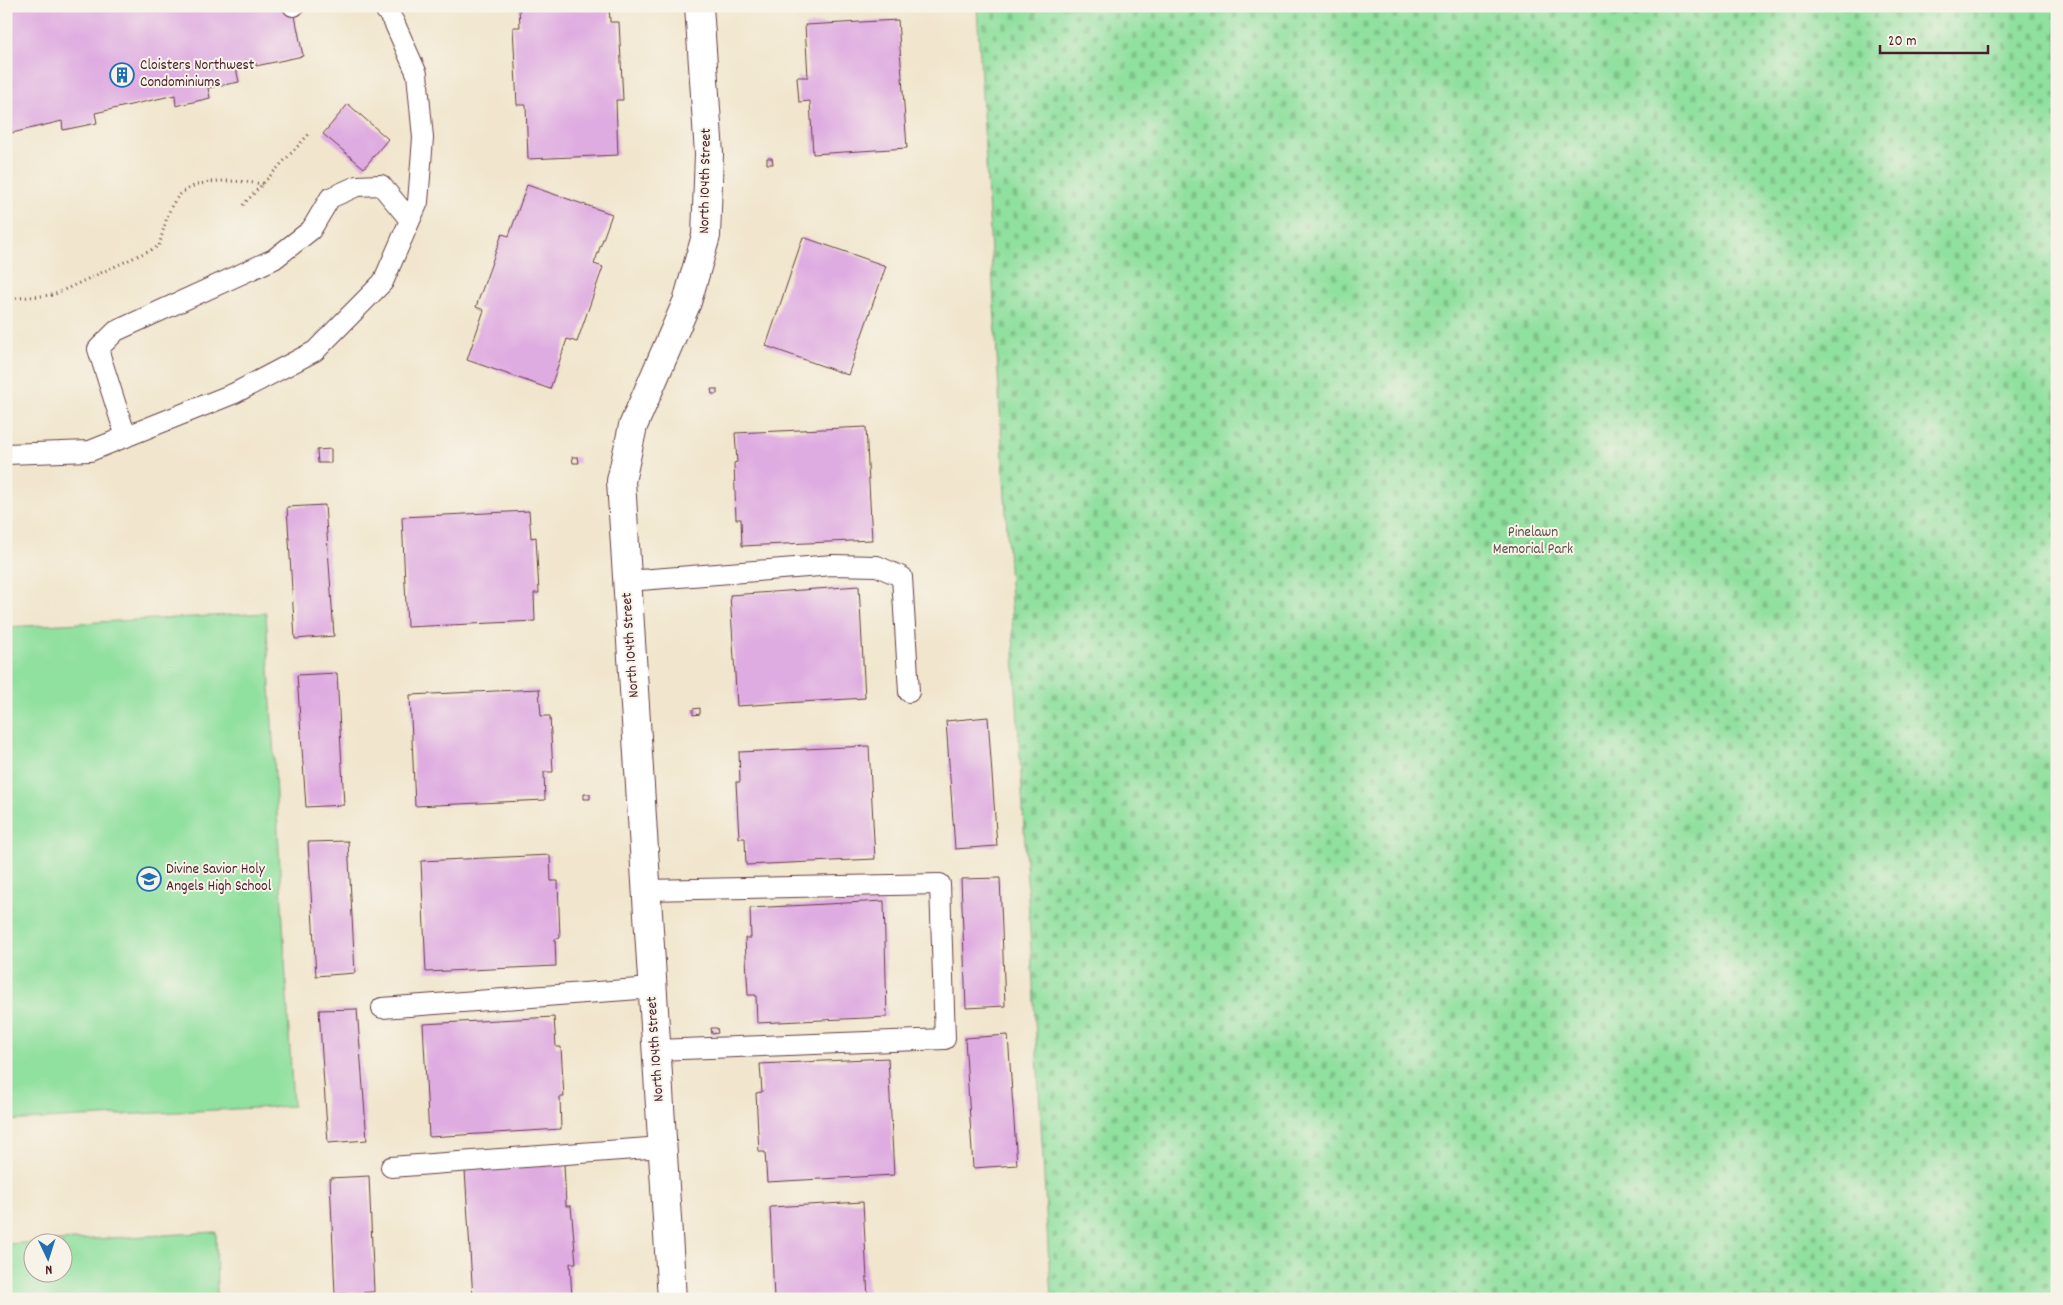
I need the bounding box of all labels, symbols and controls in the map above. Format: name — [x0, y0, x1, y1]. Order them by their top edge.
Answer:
scale bar — [1880, 22, 1988, 54]
text: 20 m — [1888, 31, 1916, 53]
place label: Cloisters Northwest Condominiums — [140, 55, 255, 94]
building icon: Cloisters Northwest Condominiums — [109, 62, 135, 88]
street label: North 104th Street — [694, 128, 718, 234]
park label: Pinelawn Memorial Park — [1493, 522, 1573, 561]
street label: North 104th Street — [616, 591, 646, 698]
place label: Divine Savior Holy Angels High School — [166, 859, 272, 898]
school or university icon: Divine Savior Holy Angels High School — [136, 866, 162, 892]
street label: North 104th Street — [641, 995, 671, 1102]
north arrow — [22, 1232, 72, 1282]
text: N — [45, 1259, 53, 1279]

